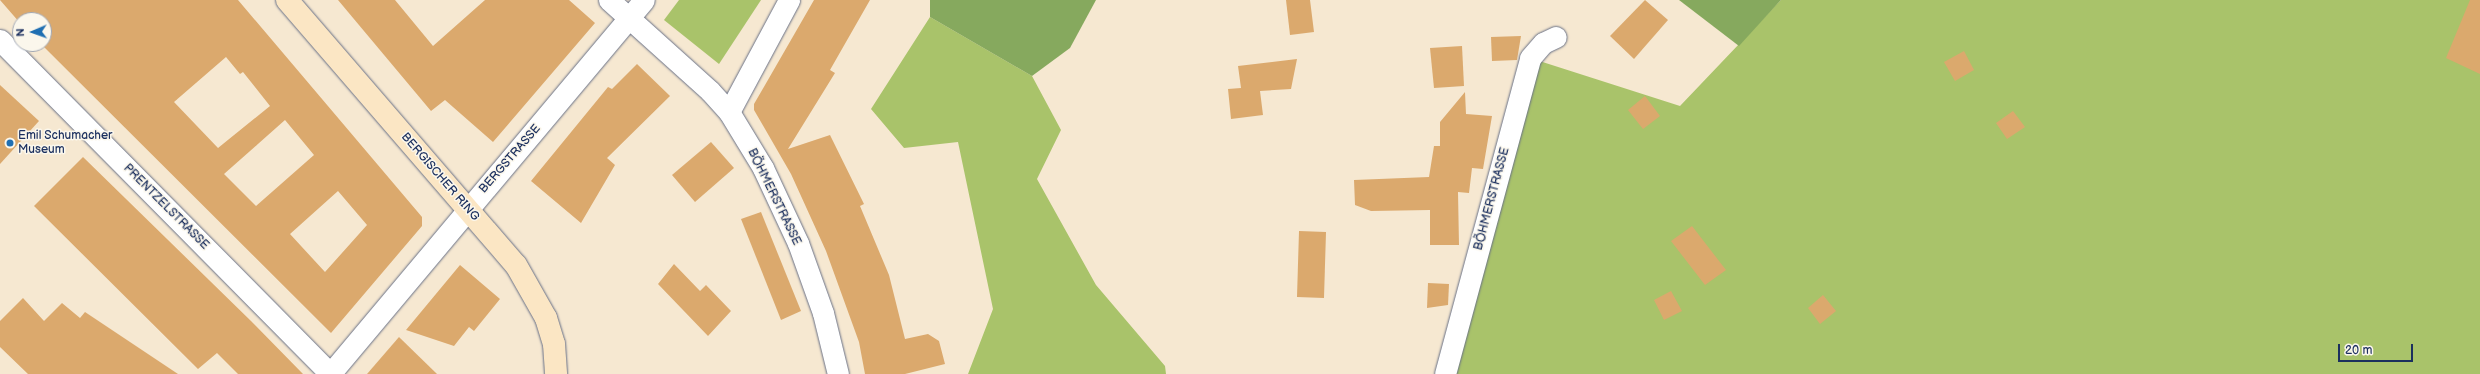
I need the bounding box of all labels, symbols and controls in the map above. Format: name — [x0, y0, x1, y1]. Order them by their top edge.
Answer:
north arrow — [12, 12, 52, 52]
text: N — [14, 28, 27, 37]
street label: BERGSTRASSE — [476, 122, 544, 196]
place label: Emil Schumacher Museum — [18, 129, 113, 157]
street label: BERGISCHER RING — [398, 130, 482, 224]
marker: Emil Schumacher Museum — [5, 138, 15, 148]
street label: BÖHMERSTRASSE — [744, 146, 804, 248]
street label: BÖHMERSTRASSE — [1471, 146, 1513, 252]
street label: PRENTZELSTRASSE — [120, 161, 212, 253]
scale bar — [2340, 336, 2415, 362]
text: 20 m — [2345, 343, 2372, 358]

